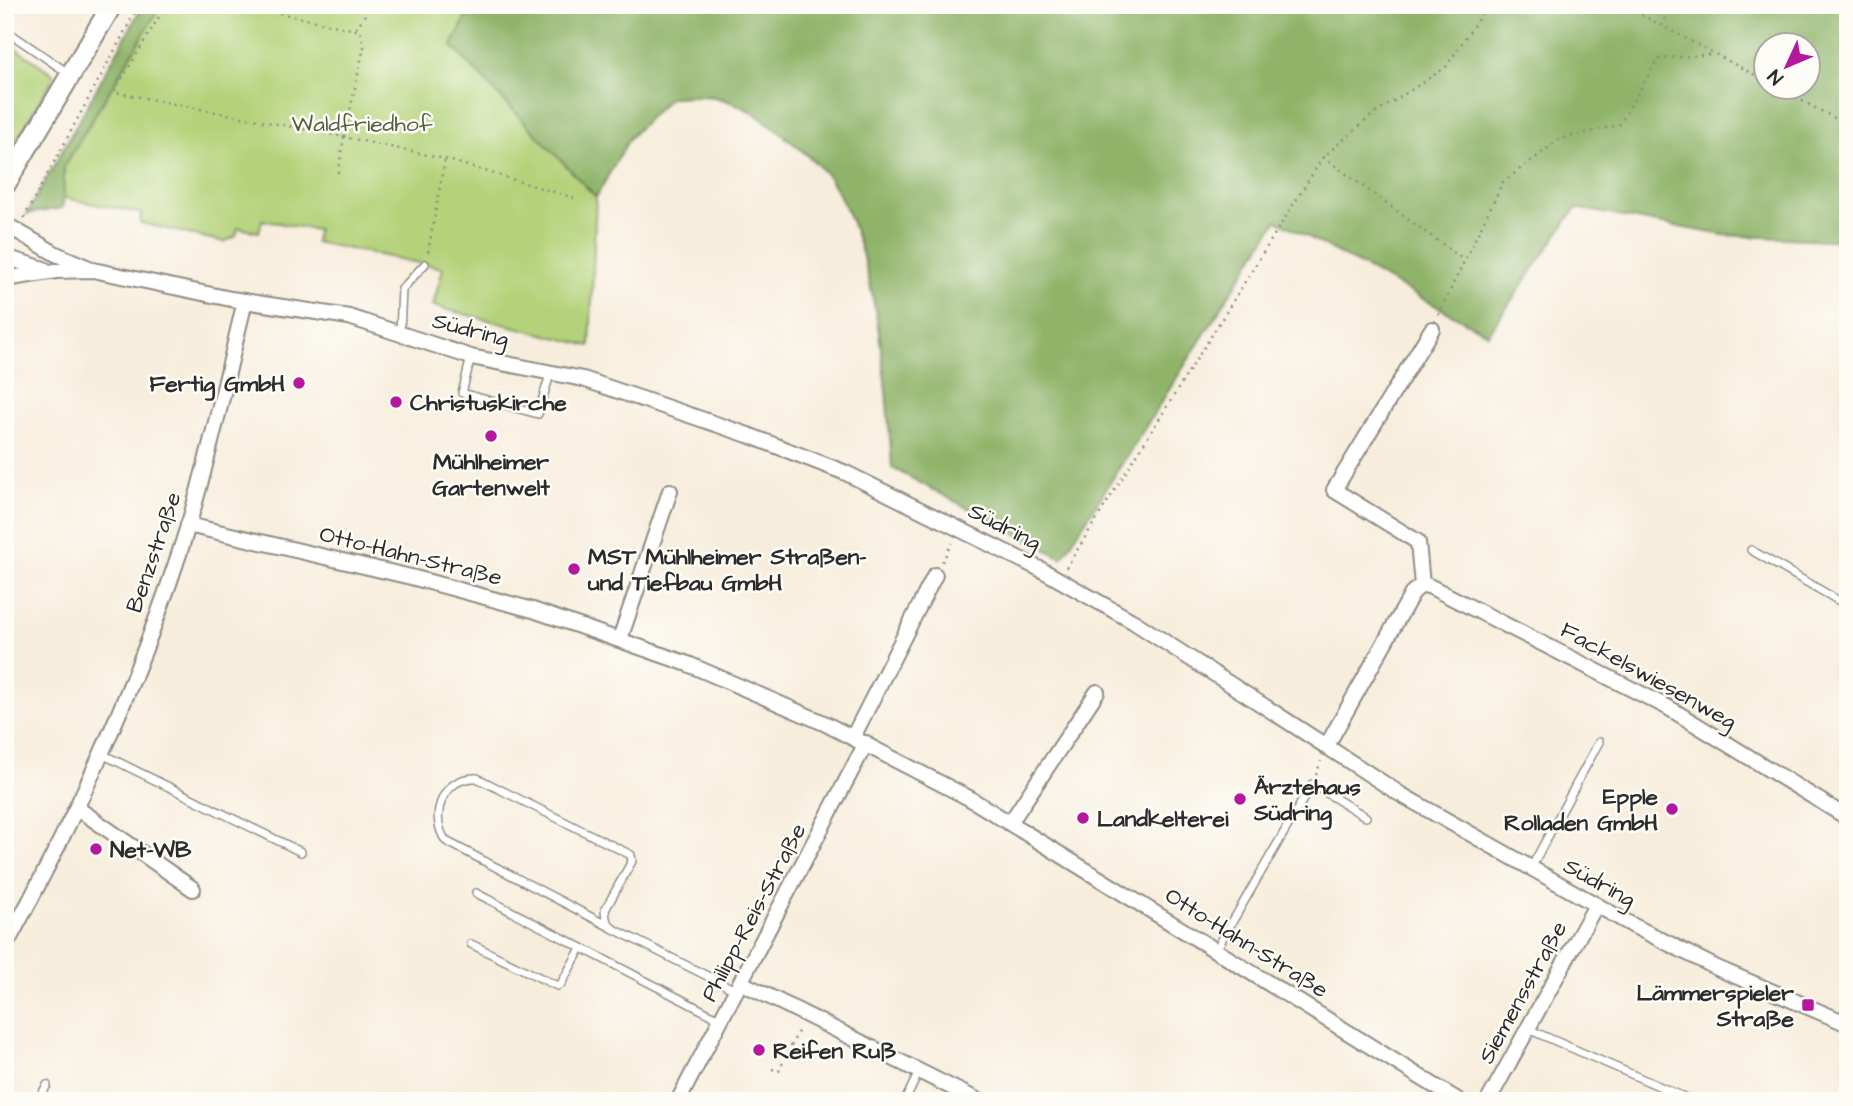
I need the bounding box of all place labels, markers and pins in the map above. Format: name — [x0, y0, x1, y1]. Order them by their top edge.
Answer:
place label: Fertig GmbH — [149, 368, 285, 401]
marker: Fertig GmbH — [291, 375, 307, 391]
place label: Christuskirche — [410, 387, 567, 419]
marker: Christuskirche — [388, 394, 404, 410]
marker: Mühlheimer Gartenwelt — [483, 428, 499, 444]
place label: Mühlheimer Gartenwelt — [432, 446, 550, 504]
place label: MST Mühlheimer Straßen- und Tiefbau GmbH — [587, 541, 867, 599]
marker: MST Mühlheimer Straßen- und Tiefbau GmbH — [566, 561, 582, 577]
place label: Ärztehaus Südring — [1253, 771, 1361, 830]
place label: Epple Rolladen GmbH — [1504, 781, 1659, 839]
marker: Ärztehaus Südring — [1232, 791, 1248, 807]
marker: Epple Rolladen GmbH — [1664, 801, 1680, 817]
place label: Landkelterei — [1097, 803, 1229, 835]
marker: Landkelterei — [1075, 810, 1091, 826]
place label: Net-WB — [110, 834, 192, 866]
marker: Net-WB — [88, 841, 104, 857]
place label: Lämmerspieler Straße — [1636, 977, 1795, 1035]
marker: Lämmerspieler Straße — [1800, 997, 1816, 1013]
place label: Reifen Ruß — [773, 1035, 897, 1067]
marker: Reifen Ruß — [751, 1042, 767, 1058]

